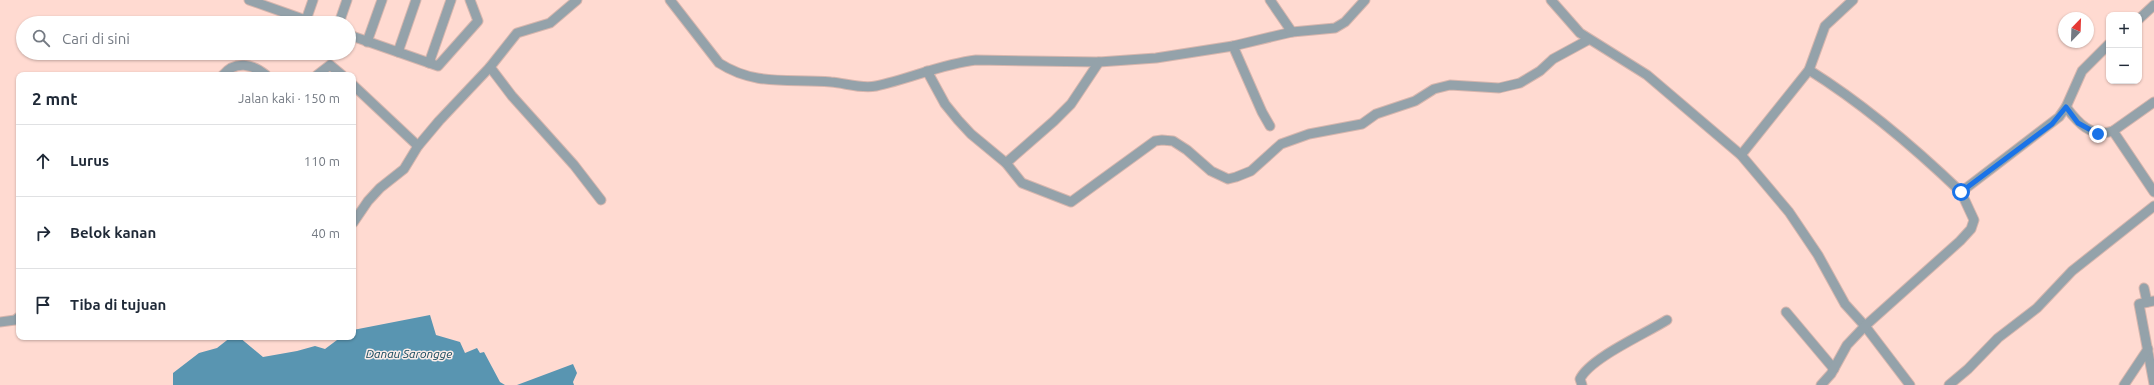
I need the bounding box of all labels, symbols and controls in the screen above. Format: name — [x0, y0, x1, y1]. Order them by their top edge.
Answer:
north arrow — [2058, 12, 2094, 48]
map controls — [2106, 12, 2142, 84]
button: + — [2106, 12, 2142, 48]
search box — [16, 16, 356, 60]
icon: search — [30, 27, 52, 49]
text: Cari di sini — [62, 30, 130, 47]
button: − — [2106, 48, 2142, 84]
text: 2 mnt — [32, 89, 78, 108]
text: Jalan kaki · 150 m — [238, 91, 340, 105]
route end — [2089, 125, 2107, 143]
icon: ahead — [32, 150, 54, 172]
text: Lurus — [70, 152, 109, 169]
text: 110 m — [304, 154, 340, 168]
route start — [1952, 183, 1970, 201]
icon: right — [32, 222, 54, 244]
text: Belok kanan — [70, 224, 156, 241]
text: 40 m — [311, 226, 340, 240]
icon: arrive — [32, 294, 54, 316]
text: Tiba di tujuan — [70, 296, 166, 313]
water label: Danau Sarongge — [366, 347, 452, 360]

